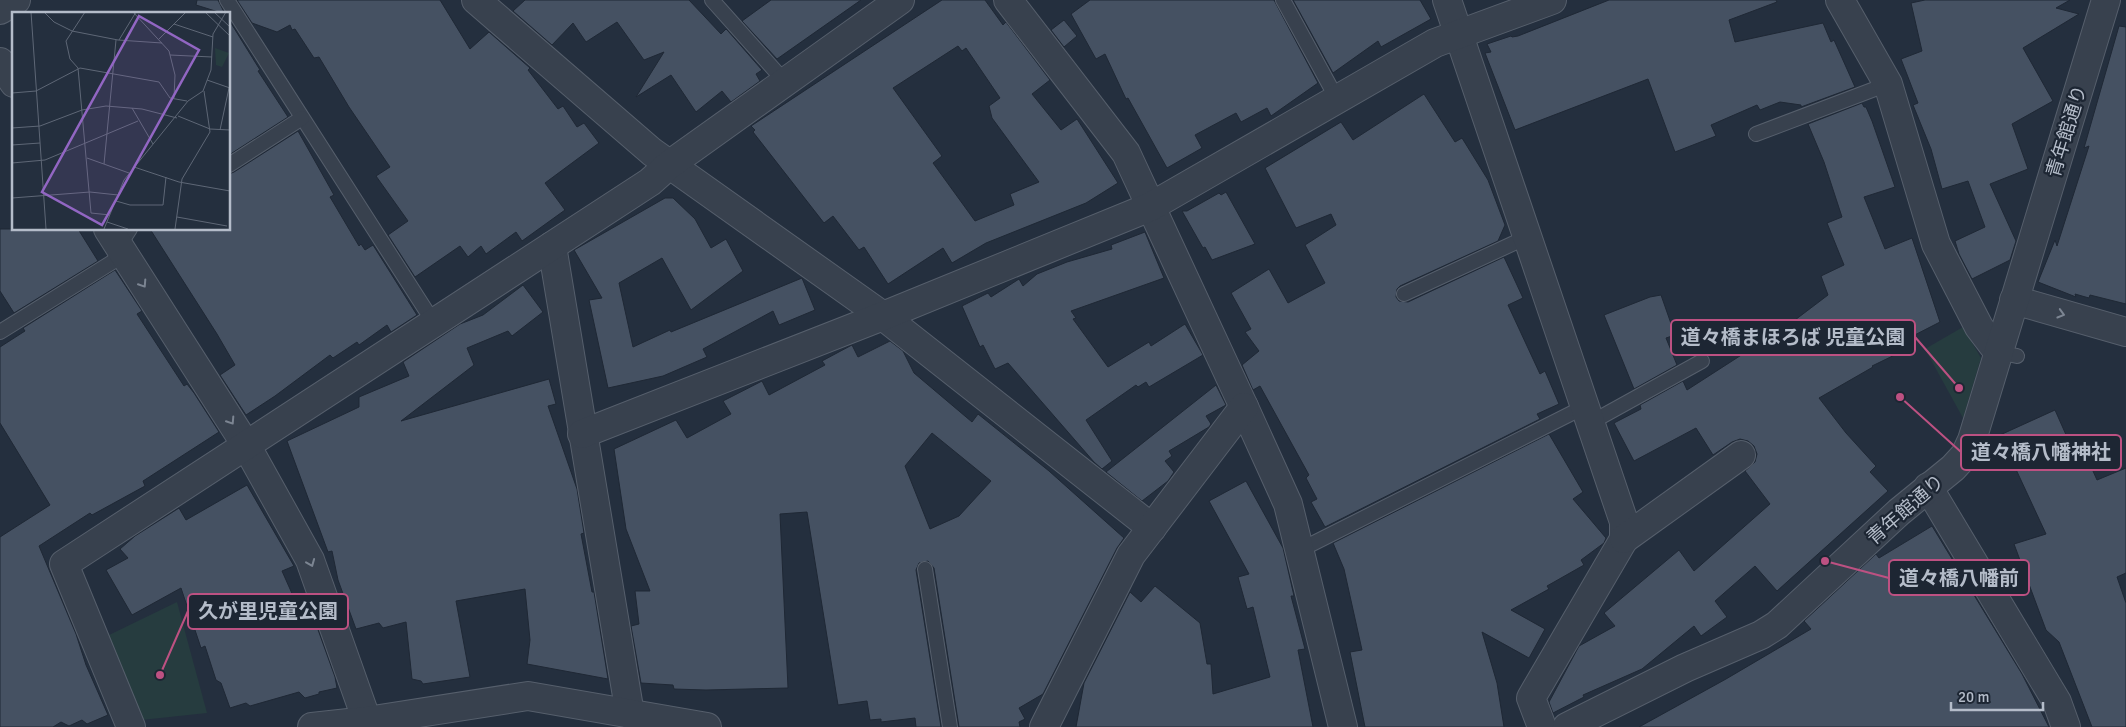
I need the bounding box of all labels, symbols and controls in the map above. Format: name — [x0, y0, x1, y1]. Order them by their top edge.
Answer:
inset map — [12, 12, 230, 230]
street label: 青年館通り — [2042, 82, 2092, 180]
one-way arrow — [137, 279, 147, 288]
one-way arrow — [2056, 308, 2064, 318]
callout: 道々橋まほろば 児童公園 — [1671, 320, 1915, 355]
text: 道々橋まほろば 児童公園 — [1681, 325, 1905, 350]
one-way arrow — [225, 416, 235, 425]
callout: 道々橋八幡神社 — [1961, 435, 2121, 470]
text: 道々橋八幡神社 — [1971, 440, 2111, 465]
street label: 青年館通り — [1862, 470, 1949, 550]
one-way arrow — [304, 558, 315, 567]
callout: 道々橋八幡前 — [1889, 560, 2029, 595]
text: 道々橋八幡前 — [1899, 566, 2019, 591]
callout: 久が里児童公園 — [188, 594, 348, 629]
text: 久が里児童公園 — [198, 599, 338, 624]
scale bar — [1951, 680, 2044, 712]
text: 20 m — [1958, 688, 1989, 706]

